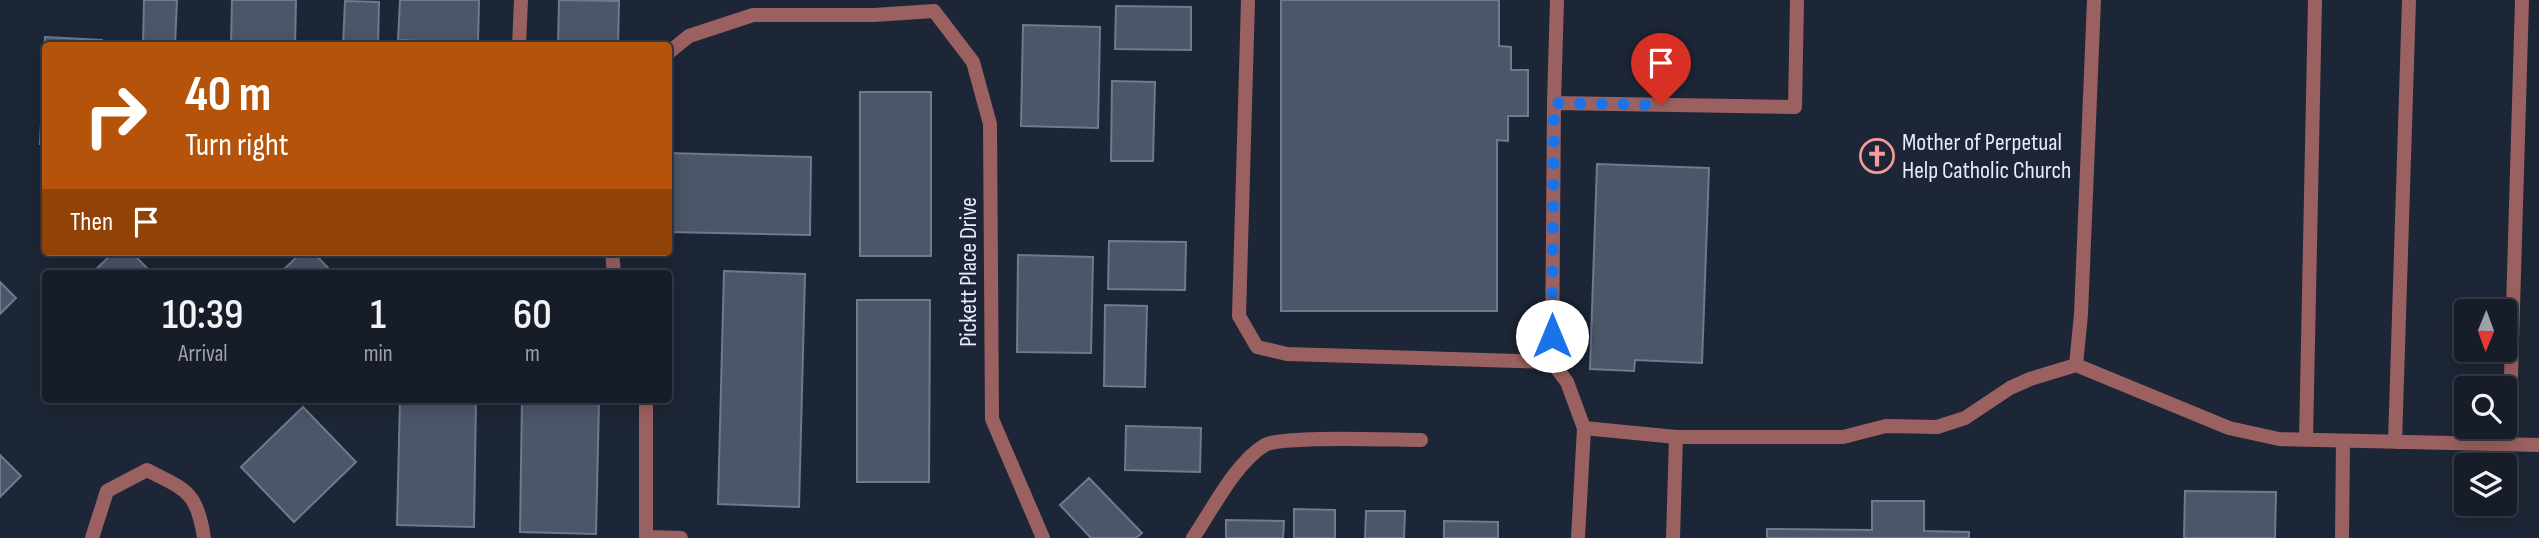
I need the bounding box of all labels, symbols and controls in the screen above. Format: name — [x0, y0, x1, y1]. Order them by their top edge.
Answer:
pin — [1631, 33, 1691, 105]
icon: arrive — [1642, 44, 1680, 82]
text: 40 m — [185, 66, 271, 125]
icon: right — [70, 70, 161, 161]
text: Turn right — [185, 126, 289, 165]
place label: Mother of Perpetual Help Catholic Church — [1902, 128, 2071, 185]
church icon: Mother of Perpetual Help Catholic Church — [1858, 137, 1896, 175]
street label: Pickett Place Drive — [954, 197, 983, 347]
icon: arrive — [127, 203, 165, 241]
text: Then — [70, 207, 113, 238]
text: 10:39 — [162, 290, 243, 341]
text: 1 — [370, 290, 386, 341]
text: 60 — [513, 290, 552, 341]
position arrow — [1515, 299, 1589, 373]
north arrow — [2454, 299, 2516, 362]
map controls — [2454, 299, 2517, 516]
text: Arrival — [178, 340, 228, 368]
text: min — [364, 340, 393, 368]
text: m — [525, 340, 540, 368]
button: search — [2454, 376, 2517, 439]
button: layers — [2454, 453, 2517, 516]

